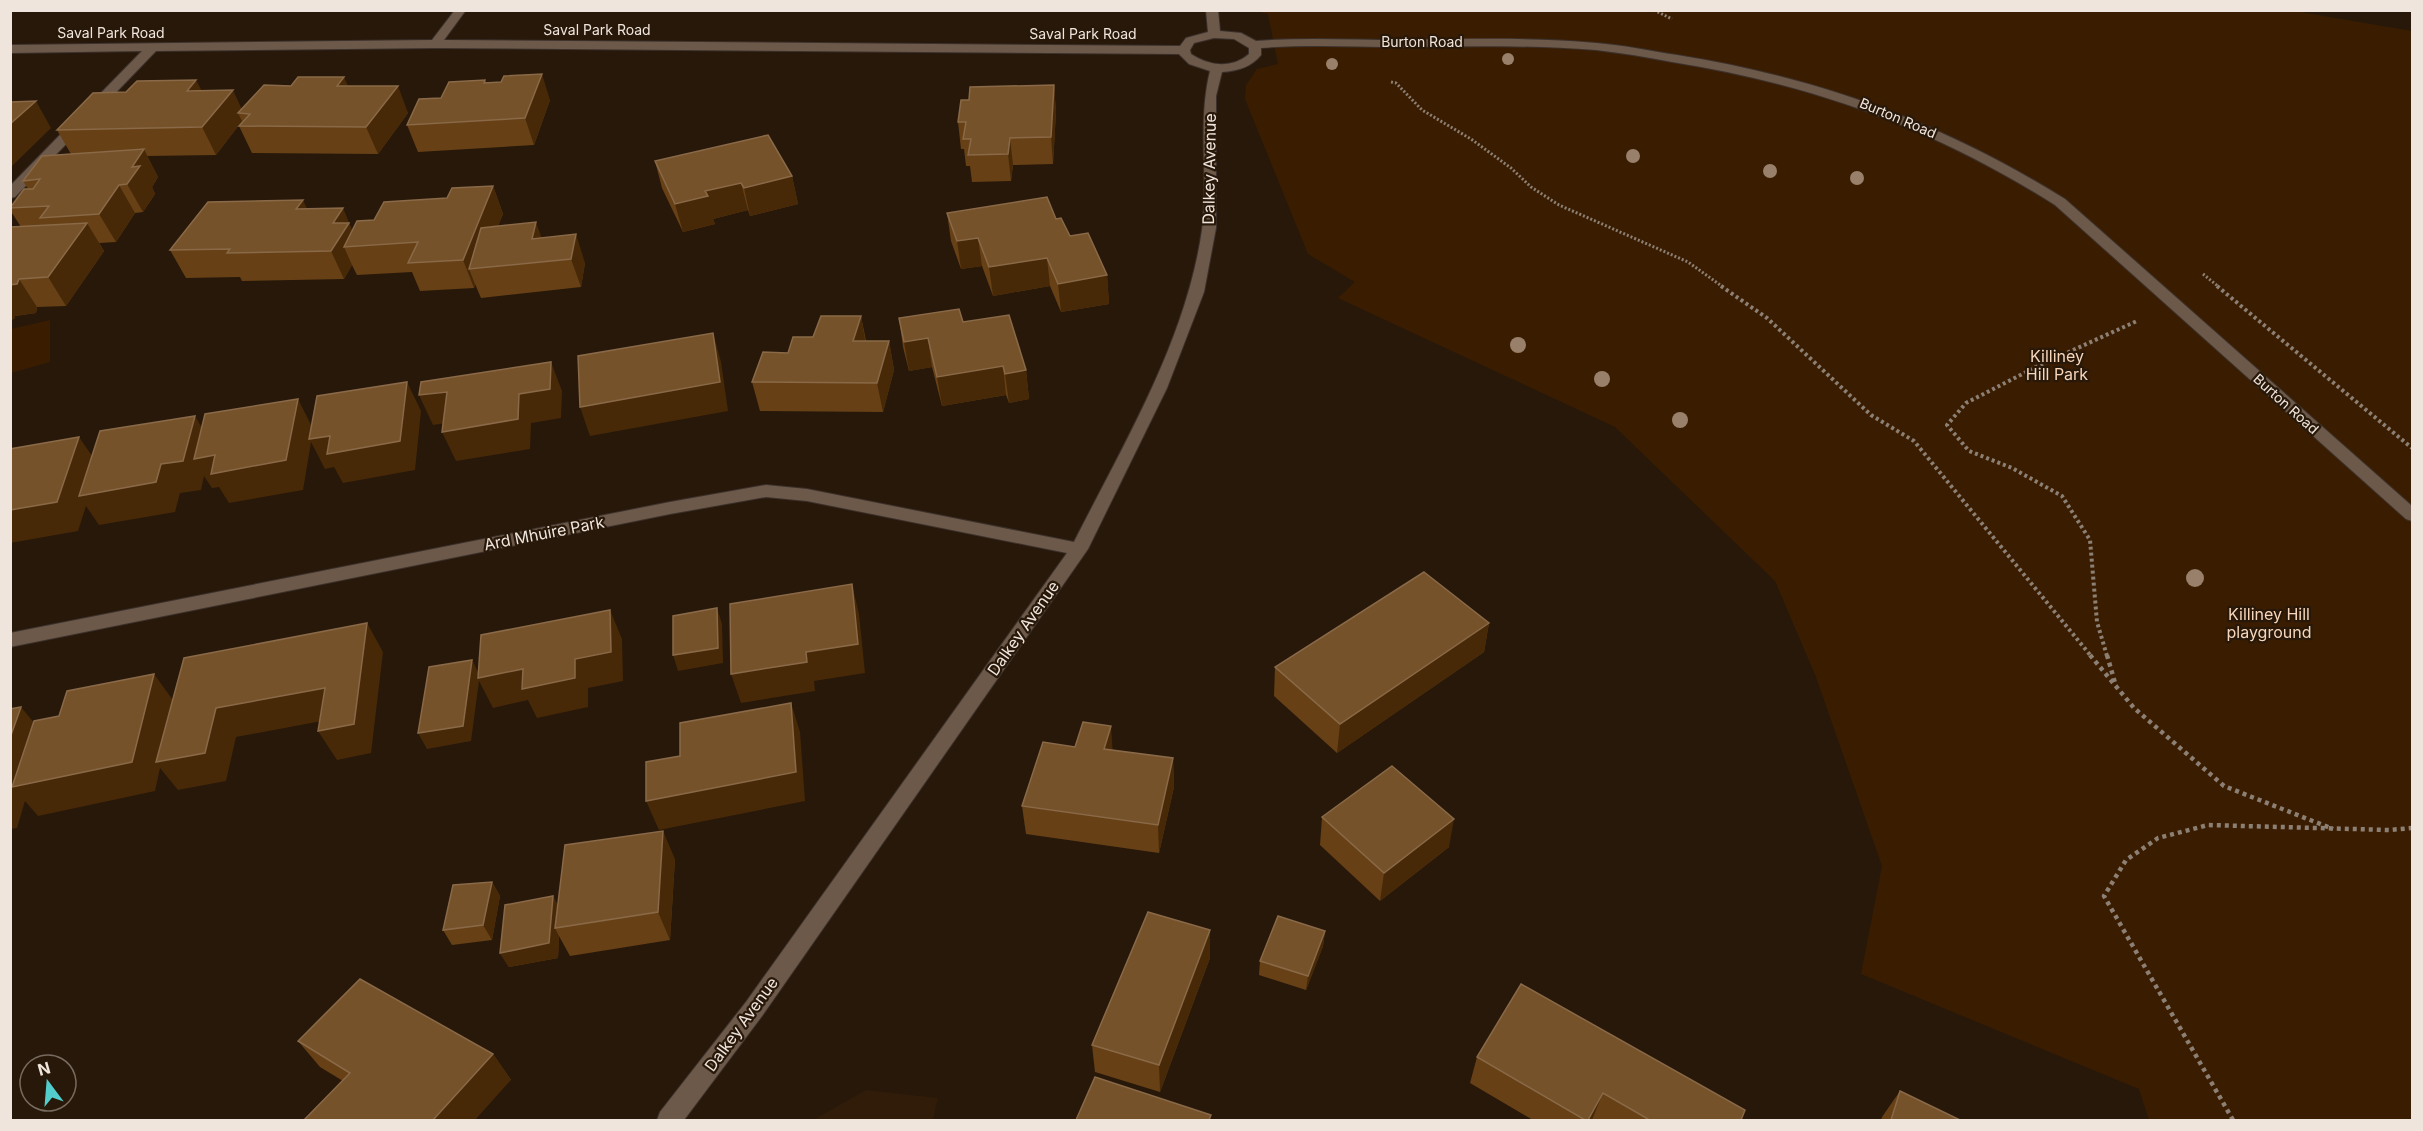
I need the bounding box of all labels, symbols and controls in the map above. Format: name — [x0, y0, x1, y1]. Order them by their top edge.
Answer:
street label: Saval Park Road — [543, 21, 651, 38]
street label: Saval Park Road — [57, 24, 165, 41]
street label: Saval Park Road — [1029, 25, 1137, 42]
street label: Burton Road — [1381, 33, 1463, 50]
street label: Burton Road — [1857, 94, 1939, 141]
street label: Dalkey Avenue — [1198, 113, 1220, 225]
park label: Killiney Hill Park — [2026, 346, 2088, 384]
street label: Burton Road — [2250, 370, 2322, 437]
street label: Ard Mhuire Park — [482, 511, 606, 554]
street label: Dalkey Avenue — [983, 577, 1063, 679]
park label: Killiney Hill playground — [2227, 604, 2311, 642]
street label: Dalkey Avenue — [700, 973, 782, 1075]
north arrow — [18, 1053, 78, 1113]
text: N — [35, 1057, 52, 1080]

